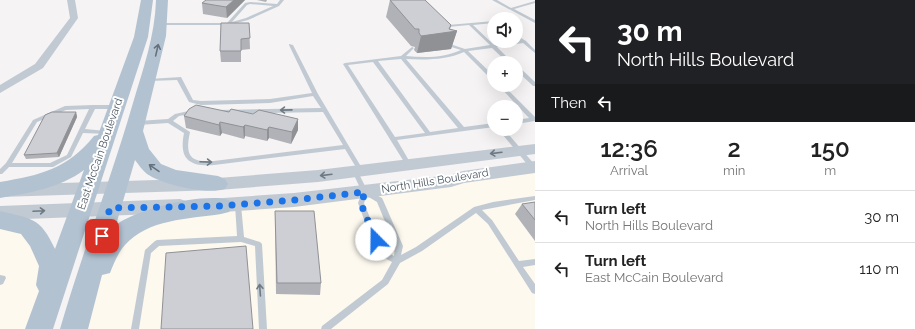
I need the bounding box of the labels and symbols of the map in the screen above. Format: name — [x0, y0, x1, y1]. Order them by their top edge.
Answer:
one-way arrow — [153, 44, 161, 57]
street label: East McCain Boulevard — [75, 96, 125, 211]
one-way arrow — [280, 106, 293, 114]
one-way arrow — [490, 150, 503, 157]
one-way arrow — [199, 158, 212, 166]
one-way arrow — [148, 164, 160, 172]
street label: North Hills Boulevard — [381, 166, 490, 196]
one-way arrow — [320, 171, 333, 178]
one-way arrow — [32, 207, 45, 214]
pin — [85, 219, 119, 253]
position arrow — [355, 219, 397, 261]
one-way arrow — [257, 284, 264, 297]

